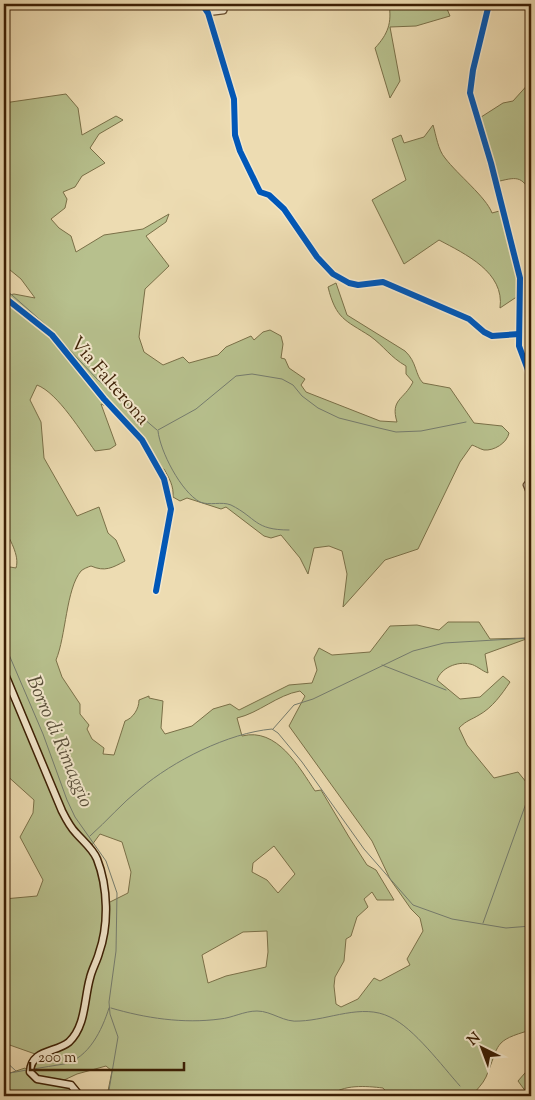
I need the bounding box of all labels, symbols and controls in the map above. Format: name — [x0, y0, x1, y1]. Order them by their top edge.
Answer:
street label: Via Falterona — [63, 332, 155, 432]
water label: Borro di Rimaggio — [18, 672, 100, 812]
north arrow — [458, 1022, 508, 1072]
text: N — [464, 1029, 485, 1051]
scale bar — [30, 1040, 184, 1072]
text: 200 m — [38, 1048, 77, 1069]

